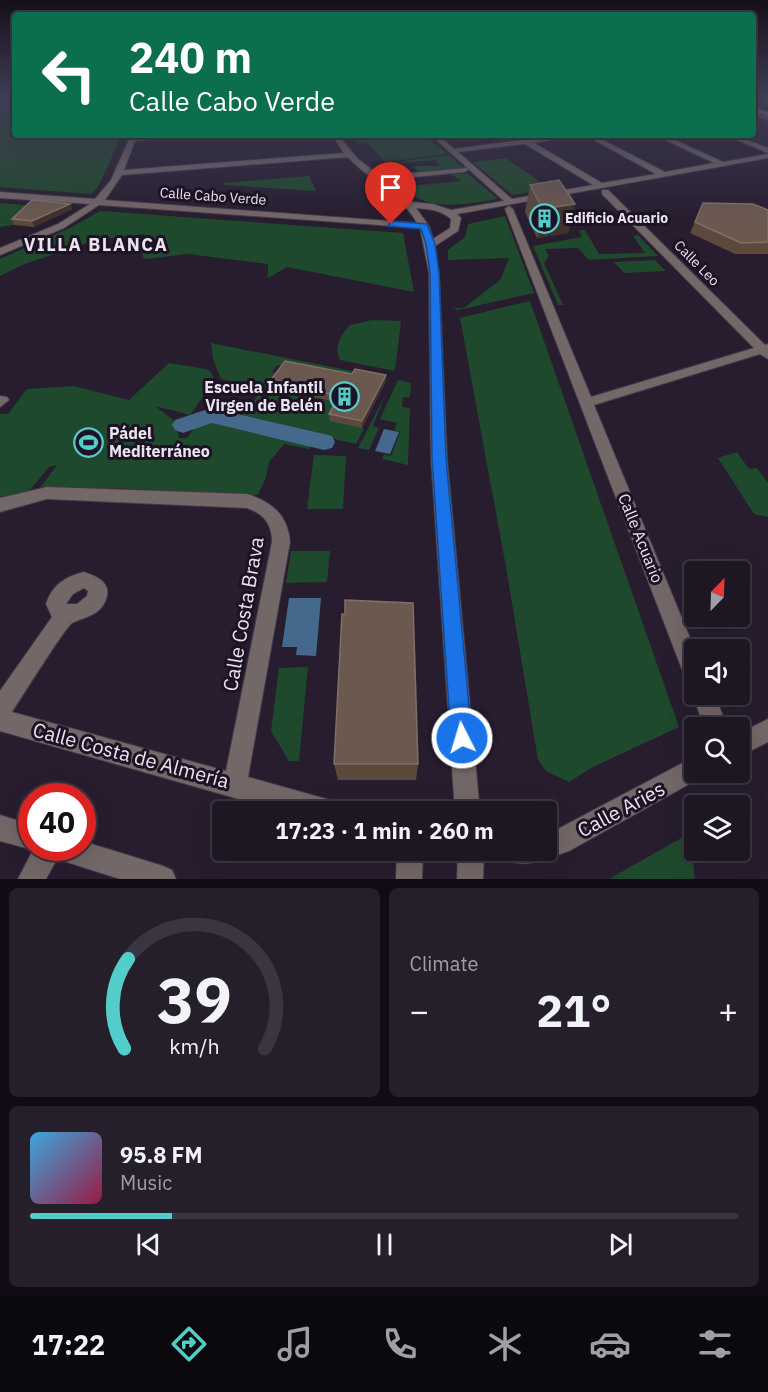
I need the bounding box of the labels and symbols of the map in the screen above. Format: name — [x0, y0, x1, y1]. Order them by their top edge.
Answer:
pin — [365, 162, 416, 224]
street label: Calle Cabo Verde — [159, 183, 267, 209]
building icon: Edificio Acuario — [528, 202, 560, 234]
place label: Edificio Acuario — [565, 209, 668, 227]
district label: VILLA BLANCA — [24, 233, 168, 256]
street label: Calle Leo — [670, 236, 724, 290]
place label: Escuela Infantil Virgen de Belén — [204, 377, 323, 415]
building icon: Escuela Infantil Virgen de Belén — [328, 380, 360, 412]
place label: Pádel Mediterráneo — [109, 423, 210, 461]
sports icon: Pádel Mediterráneo — [72, 426, 104, 458]
street label: Calle Acuario — [614, 490, 668, 586]
street label: Calle Costa Brava — [216, 534, 270, 693]
north arrow — [684, 561, 750, 627]
position arrow — [430, 706, 494, 770]
street label: Calle Costa de Almería — [30, 716, 232, 794]
street label: Calle Aries — [573, 775, 669, 843]
speed limit sign: 40 — [18, 783, 96, 861]

